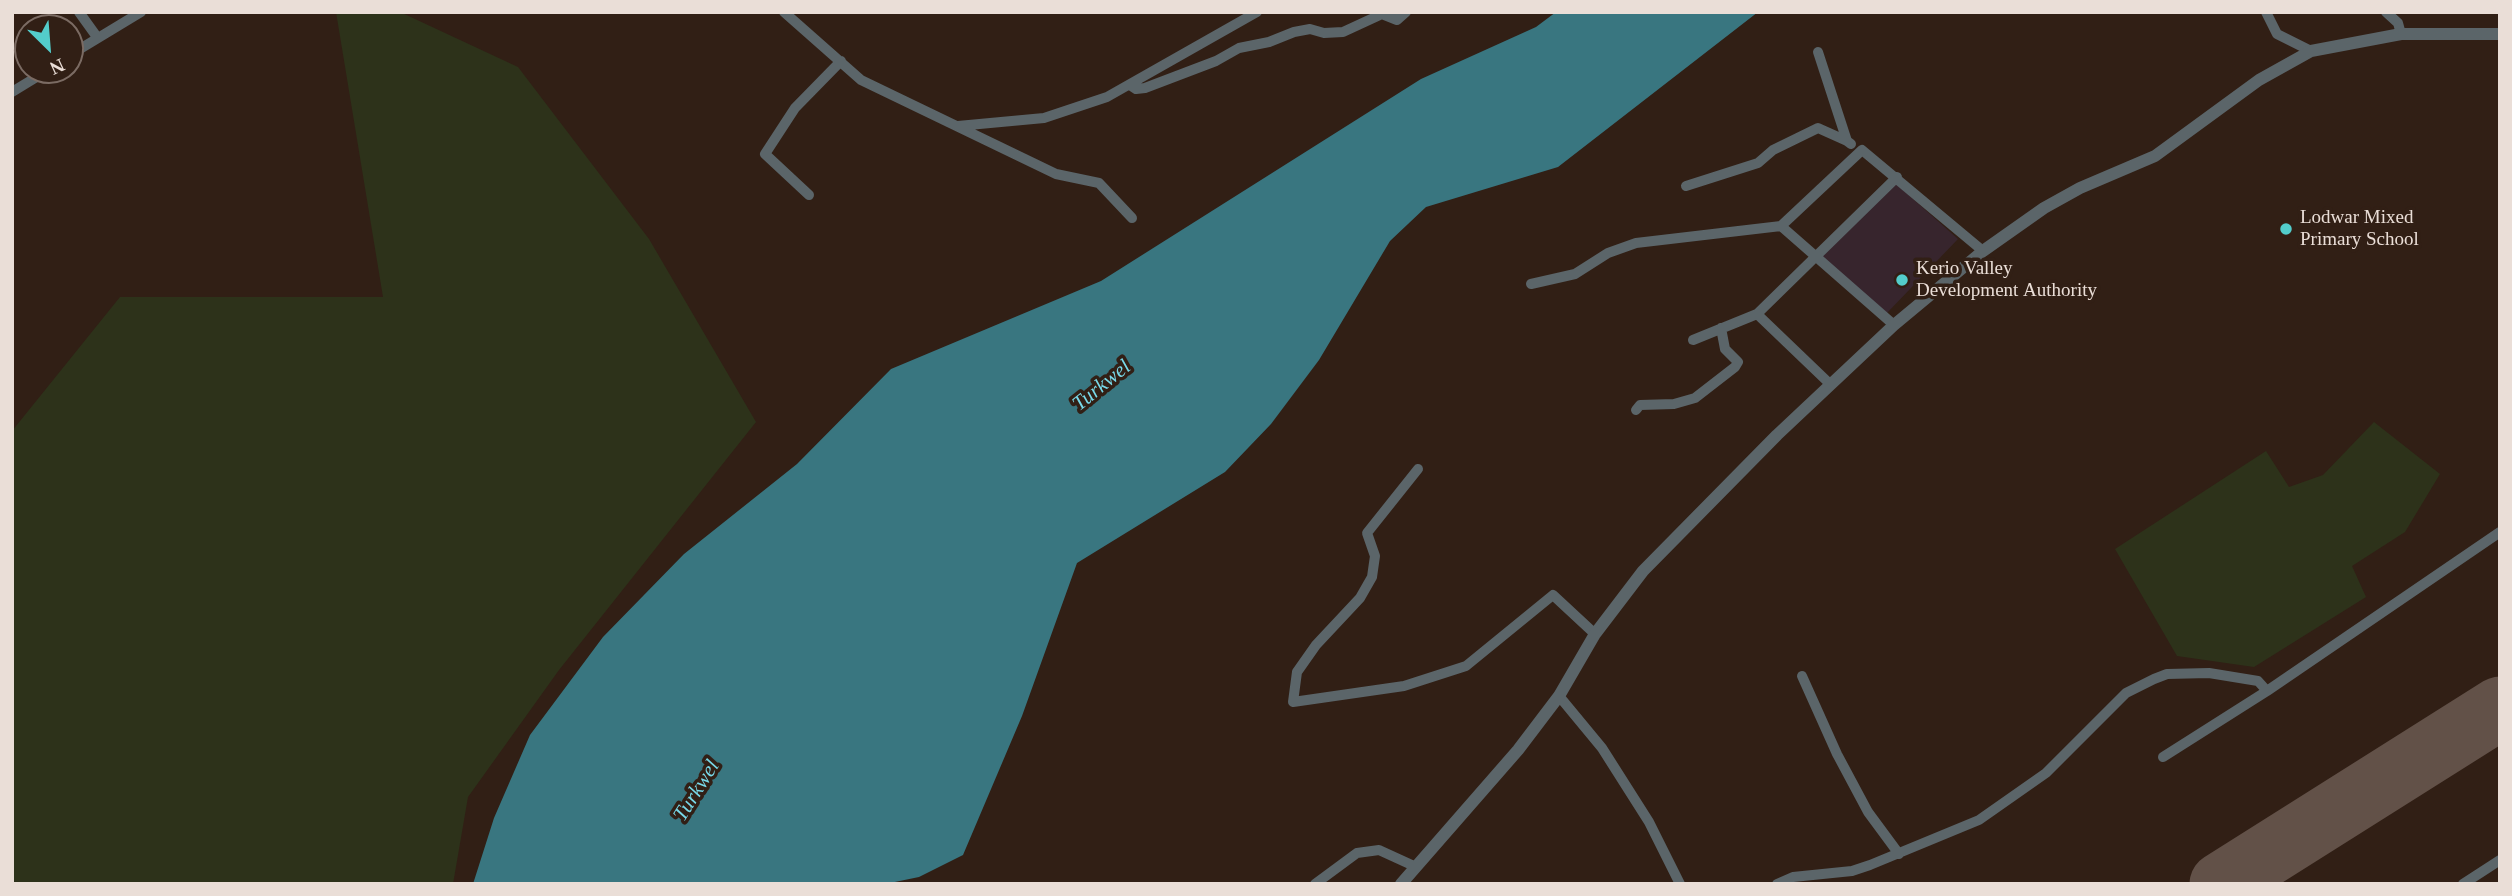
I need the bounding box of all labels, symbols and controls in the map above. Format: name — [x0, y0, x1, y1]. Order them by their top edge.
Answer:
north arrow — [14, 14, 84, 84]
text: N — [47, 54, 68, 79]
place label: Lodwar Mixed Primary School — [2300, 207, 2419, 251]
marker: Lodwar Mixed Primary School — [2278, 221, 2294, 237]
place label: Kerio Valley Development Authority — [1916, 258, 2097, 302]
marker: Kerio Valley Development Authority — [1894, 272, 1910, 288]
water label: Turkwel — [1068, 355, 1136, 417]
water label: Turkwel — [668, 756, 726, 826]

